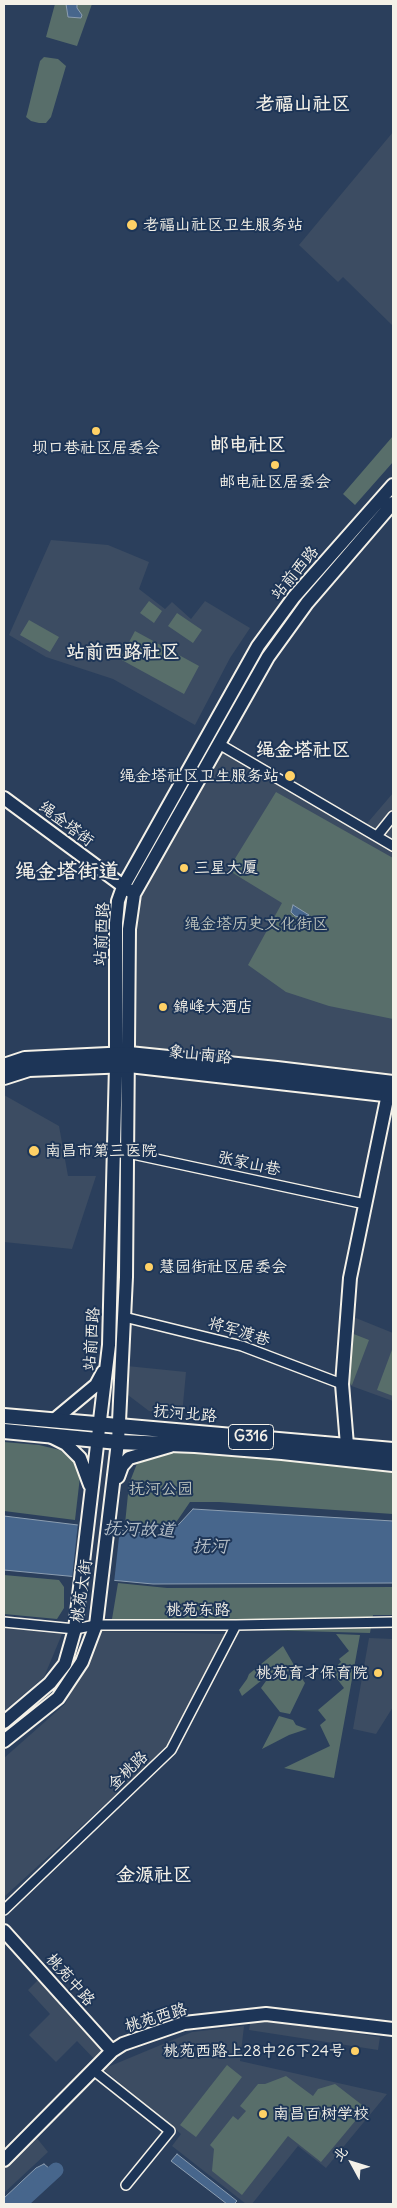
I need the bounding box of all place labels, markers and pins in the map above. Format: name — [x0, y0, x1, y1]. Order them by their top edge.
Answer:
place label: 老福山社区卫生服务站 — [143, 215, 303, 235]
marker: 老福山社区卫生服务站 — [125, 218, 139, 232]
marker: 坝口巷社区居委会 — [90, 425, 102, 437]
place label: 坝口巷社区居委会 — [32, 438, 160, 458]
marker: 邮电社区居委会 — [269, 459, 281, 471]
place label: 邮电社区居委会 — [219, 472, 331, 492]
place label: 绳金塔社区卫生服务站 — [119, 766, 279, 786]
marker: 绳金塔社区卫生服务站 — [283, 769, 297, 783]
place label: 三星大厦 — [194, 858, 258, 878]
marker: 三星大厦 — [178, 862, 190, 874]
place label: 錦峰大酒店 — [173, 997, 253, 1017]
marker: 錦峰大酒店 — [157, 1001, 169, 1013]
place label: 南昌市第三医院 — [45, 1141, 157, 1161]
marker: 南昌市第三医院 — [27, 1144, 41, 1158]
place label: 慧园街社区居委会 — [159, 1257, 287, 1277]
marker: 慧园街社区居委会 — [143, 1261, 155, 1273]
place label: 桃苑育才保育院 — [256, 1663, 368, 1683]
marker: 桃苑育才保育院 — [372, 1667, 384, 1679]
place label: 桃苑西路上28中26下24号 — [163, 2041, 345, 2061]
marker: 桃苑西路上28中26下24号 — [349, 2045, 361, 2057]
place label: 南昌百树学校 — [273, 2104, 369, 2124]
marker: 南昌百树学校 — [257, 2108, 269, 2120]

